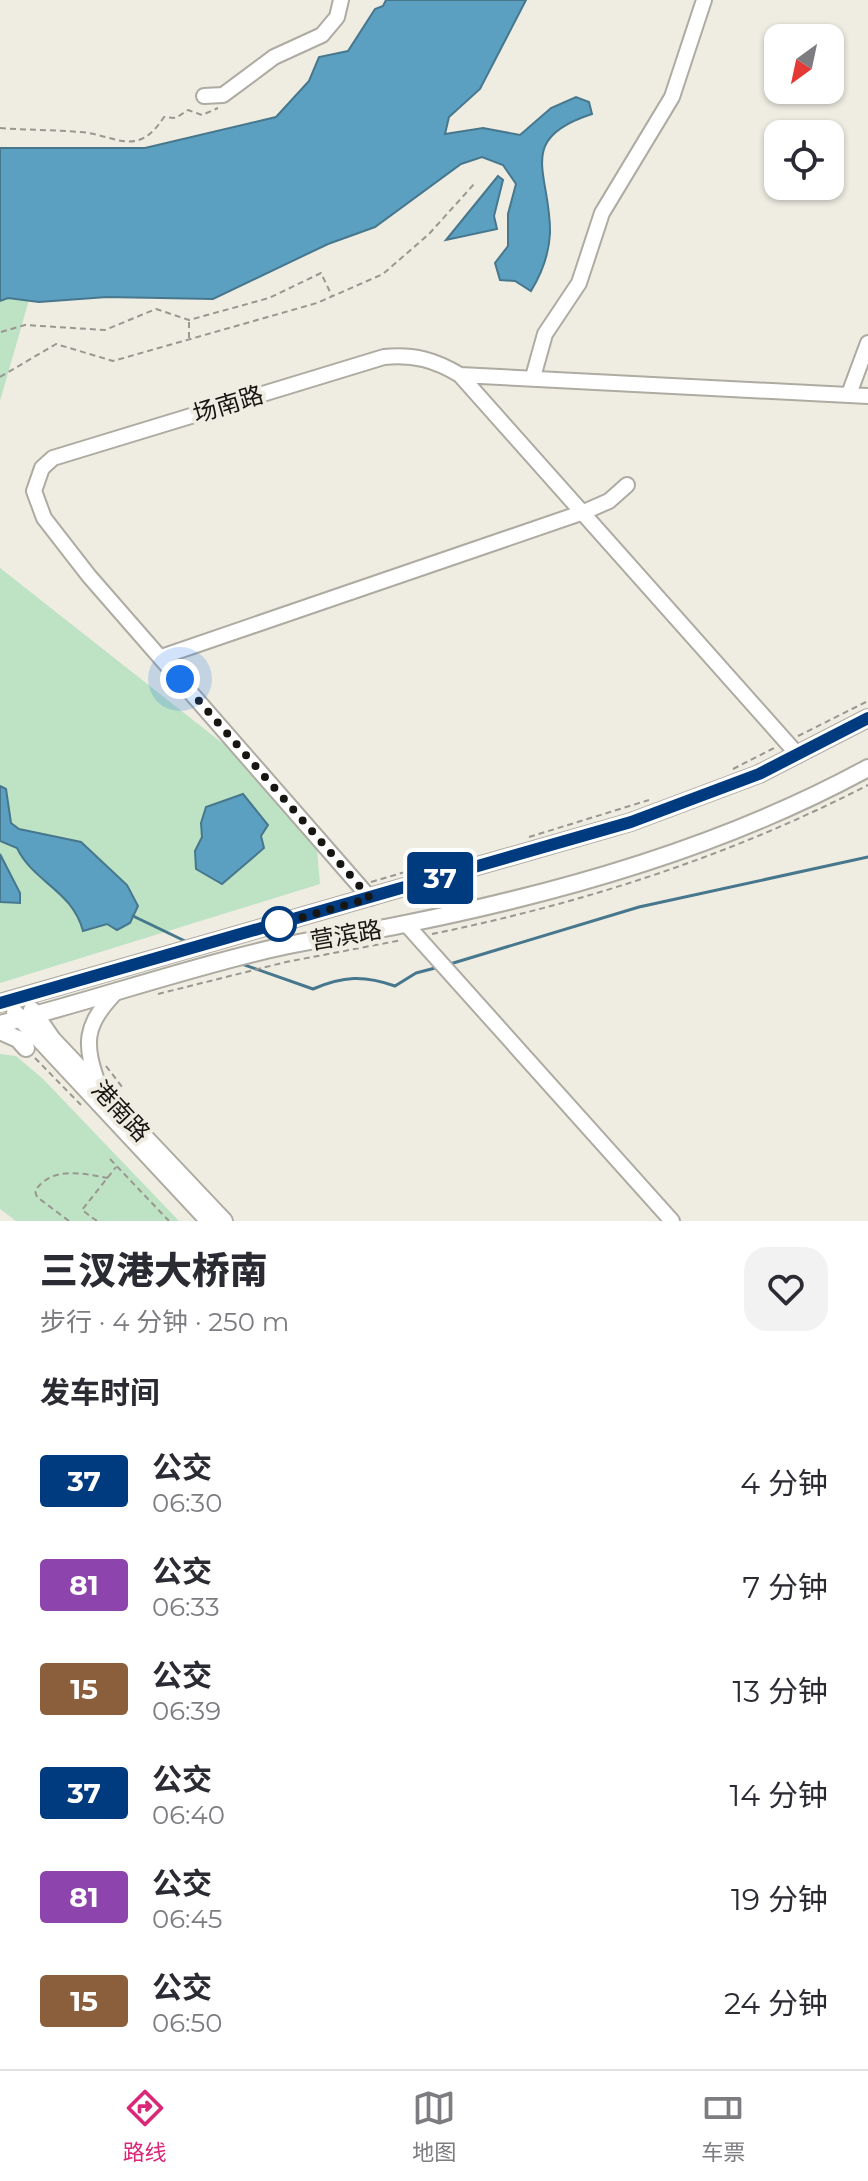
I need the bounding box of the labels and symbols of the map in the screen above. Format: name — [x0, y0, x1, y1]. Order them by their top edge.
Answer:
north arrow — [764, 24, 844, 104]
street label: 场南路 — [189, 380, 267, 428]
your location — [160, 659, 200, 699]
line badge: 37 — [404, 852, 476, 904]
unlabelled marker — [262, 907, 296, 941]
street label: 营滨路 — [308, 914, 384, 956]
street label: 港南路 — [86, 1075, 156, 1147]

